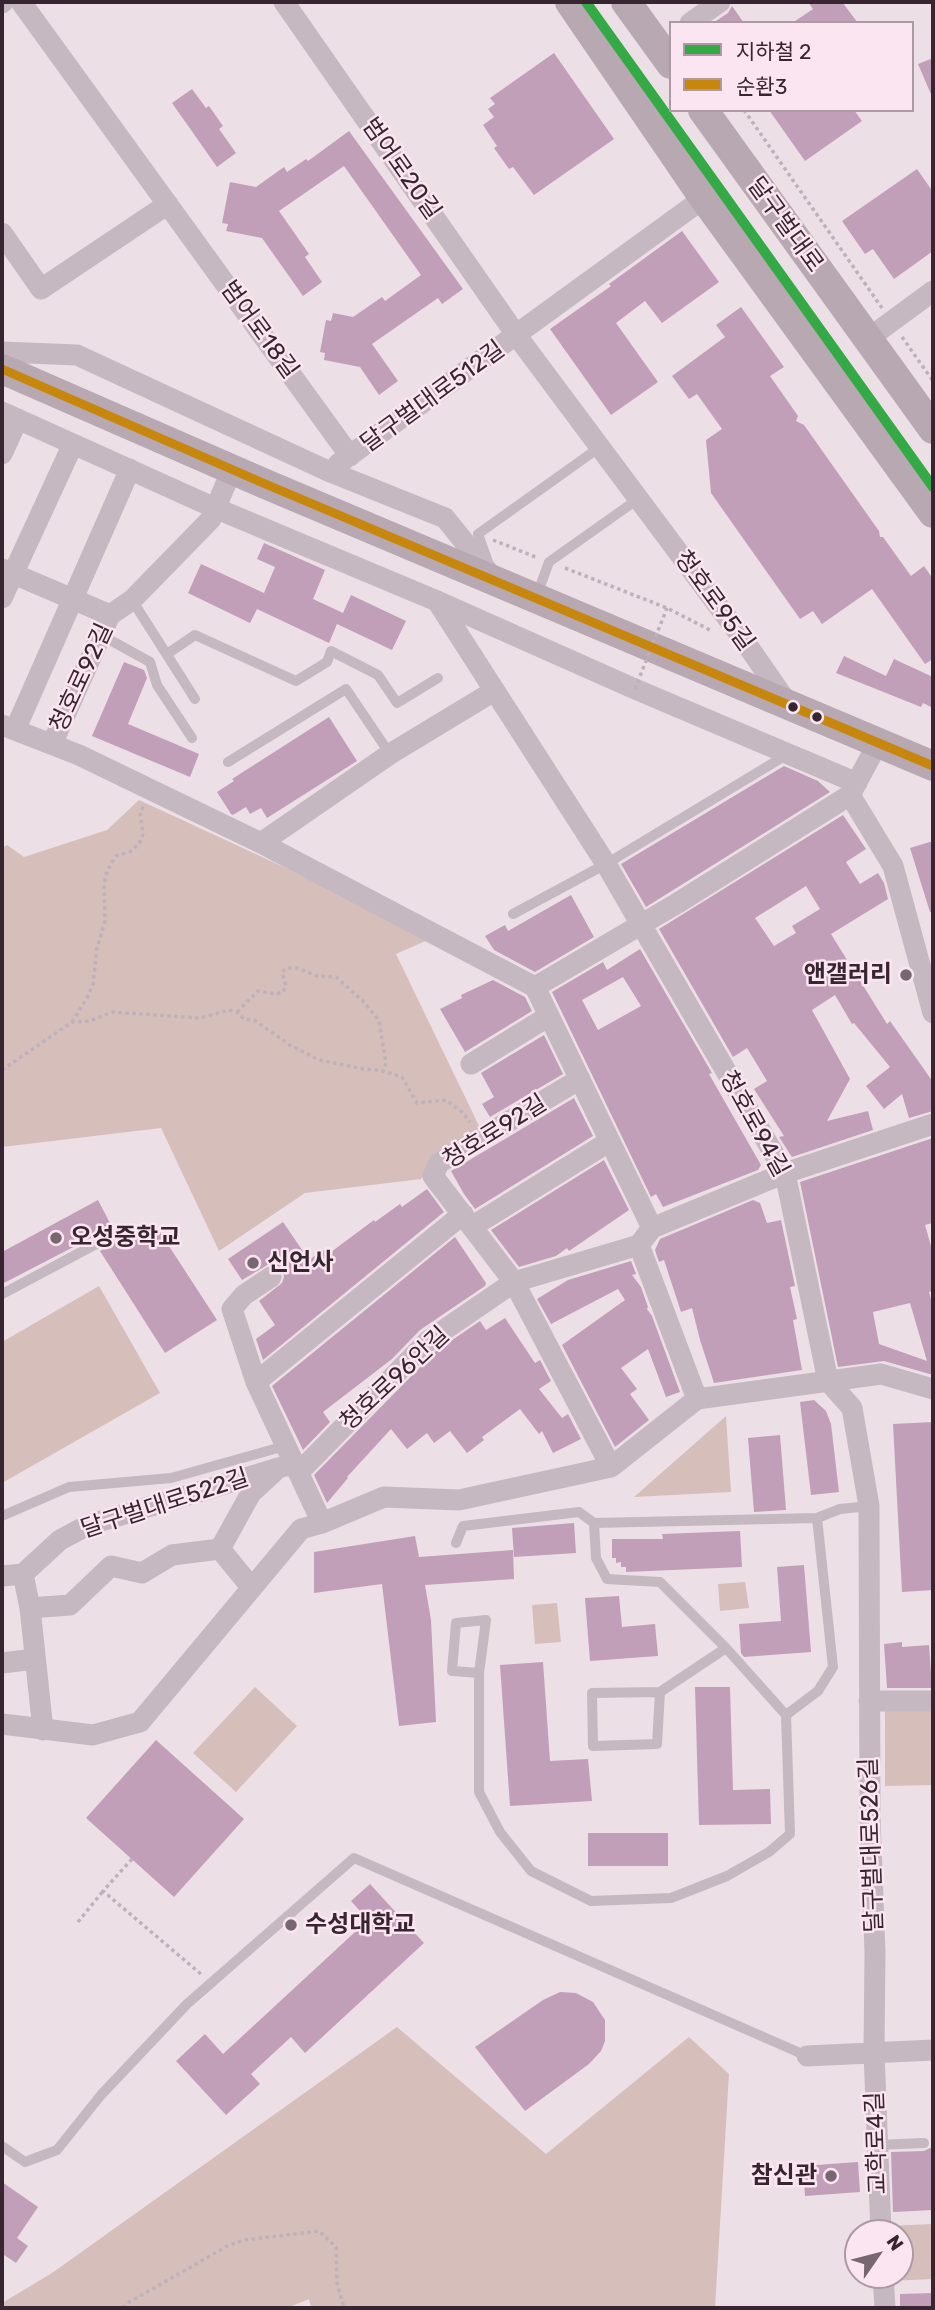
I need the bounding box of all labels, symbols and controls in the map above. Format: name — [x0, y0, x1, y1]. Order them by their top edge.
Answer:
legend — [669, 21, 914, 112]
text: 지하철 2 — [736, 39, 811, 64]
text: 순환3 — [736, 74, 787, 99]
street label: 범어로20길 — [355, 113, 447, 225]
street label: 달구벌대로 — [741, 172, 829, 278]
street label: 범어로18길 — [214, 275, 304, 385]
street label: 달구벌대로512길 — [355, 335, 511, 459]
street label: 청호로95길 — [668, 545, 760, 657]
street label: 청호로92길 — [44, 619, 120, 737]
unlabelled marker — [786, 700, 800, 714]
unlabelled marker — [810, 710, 824, 724]
place label: 앤갤러리 — [804, 961, 892, 989]
marker: 앤갤러리 — [898, 967, 914, 983]
street label: 청호로94길 — [713, 1066, 795, 1182]
street label: 청호로92길 — [438, 1089, 552, 1175]
place label: 오성중학교 — [70, 1224, 180, 1252]
marker: 오성중학교 — [48, 1230, 64, 1246]
place label: 신언사 — [267, 1249, 333, 1277]
marker: 신언사 — [245, 1255, 261, 1271]
street label: 청호로96안길 — [334, 1321, 456, 1437]
street label: 달구벌대로522길 — [77, 1463, 253, 1545]
street label: 달구벌대로526길 — [855, 1757, 889, 1933]
place label: 수성대학교 — [305, 1911, 415, 1939]
marker: 수성대학교 — [283, 1917, 299, 1933]
street label: 교학로4길 — [861, 2091, 893, 2195]
place label: 참신관 — [751, 2162, 817, 2190]
marker: 참신관 — [823, 2168, 839, 2184]
north arrow — [844, 2219, 914, 2289]
text: N — [882, 2231, 908, 2255]

